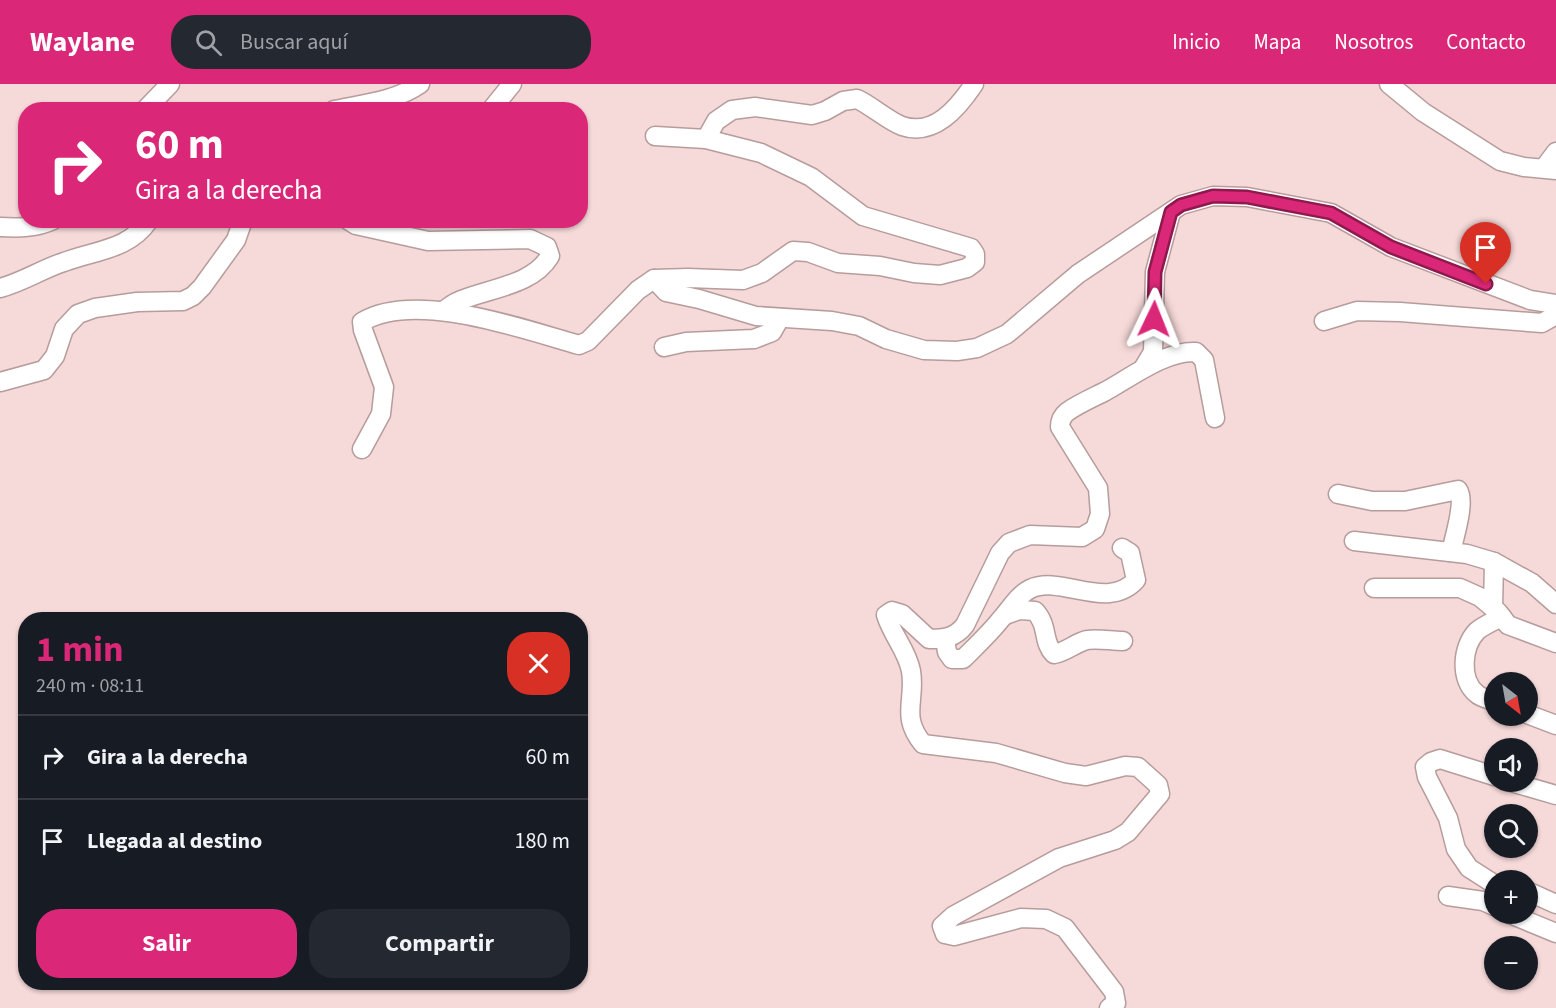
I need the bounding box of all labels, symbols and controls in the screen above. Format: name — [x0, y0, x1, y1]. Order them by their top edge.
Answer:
search box — [171, 15, 591, 69]
text: Waylane — [30, 22, 135, 62]
icon: search — [192, 26, 225, 59]
text: Buscar aquí — [240, 26, 348, 58]
text: Inicio — [1172, 27, 1220, 57]
text: Mapa — [1253, 27, 1301, 57]
text: Nosotros — [1334, 27, 1413, 57]
text: Contacto — [1446, 27, 1526, 57]
text: 60 m — [135, 115, 224, 175]
icon: right — [36, 126, 114, 204]
text: Gira a la derecha — [135, 171, 322, 210]
pin — [1460, 222, 1511, 284]
icon: arrive — [1469, 231, 1502, 264]
position arrow — [1122, 287, 1186, 351]
text: 1 min — [36, 624, 124, 675]
button: close — [507, 632, 570, 695]
text: 240 m · 08:11 — [36, 672, 144, 700]
north arrow — [1484, 672, 1538, 726]
map controls — [1484, 672, 1538, 990]
button: sound — [1484, 738, 1538, 792]
icon: right — [36, 741, 69, 774]
text: Gira a la derecha — [87, 741, 248, 773]
text: 60 m — [525, 741, 570, 773]
button: search — [1484, 804, 1538, 858]
icon: arrive — [36, 825, 69, 858]
text: Llegada al destino — [87, 825, 262, 857]
text: 180 m — [515, 825, 570, 857]
button: + — [1484, 870, 1538, 924]
button: Salir — [36, 909, 297, 978]
button: Compartir — [309, 909, 570, 978]
button: − — [1484, 936, 1538, 990]

